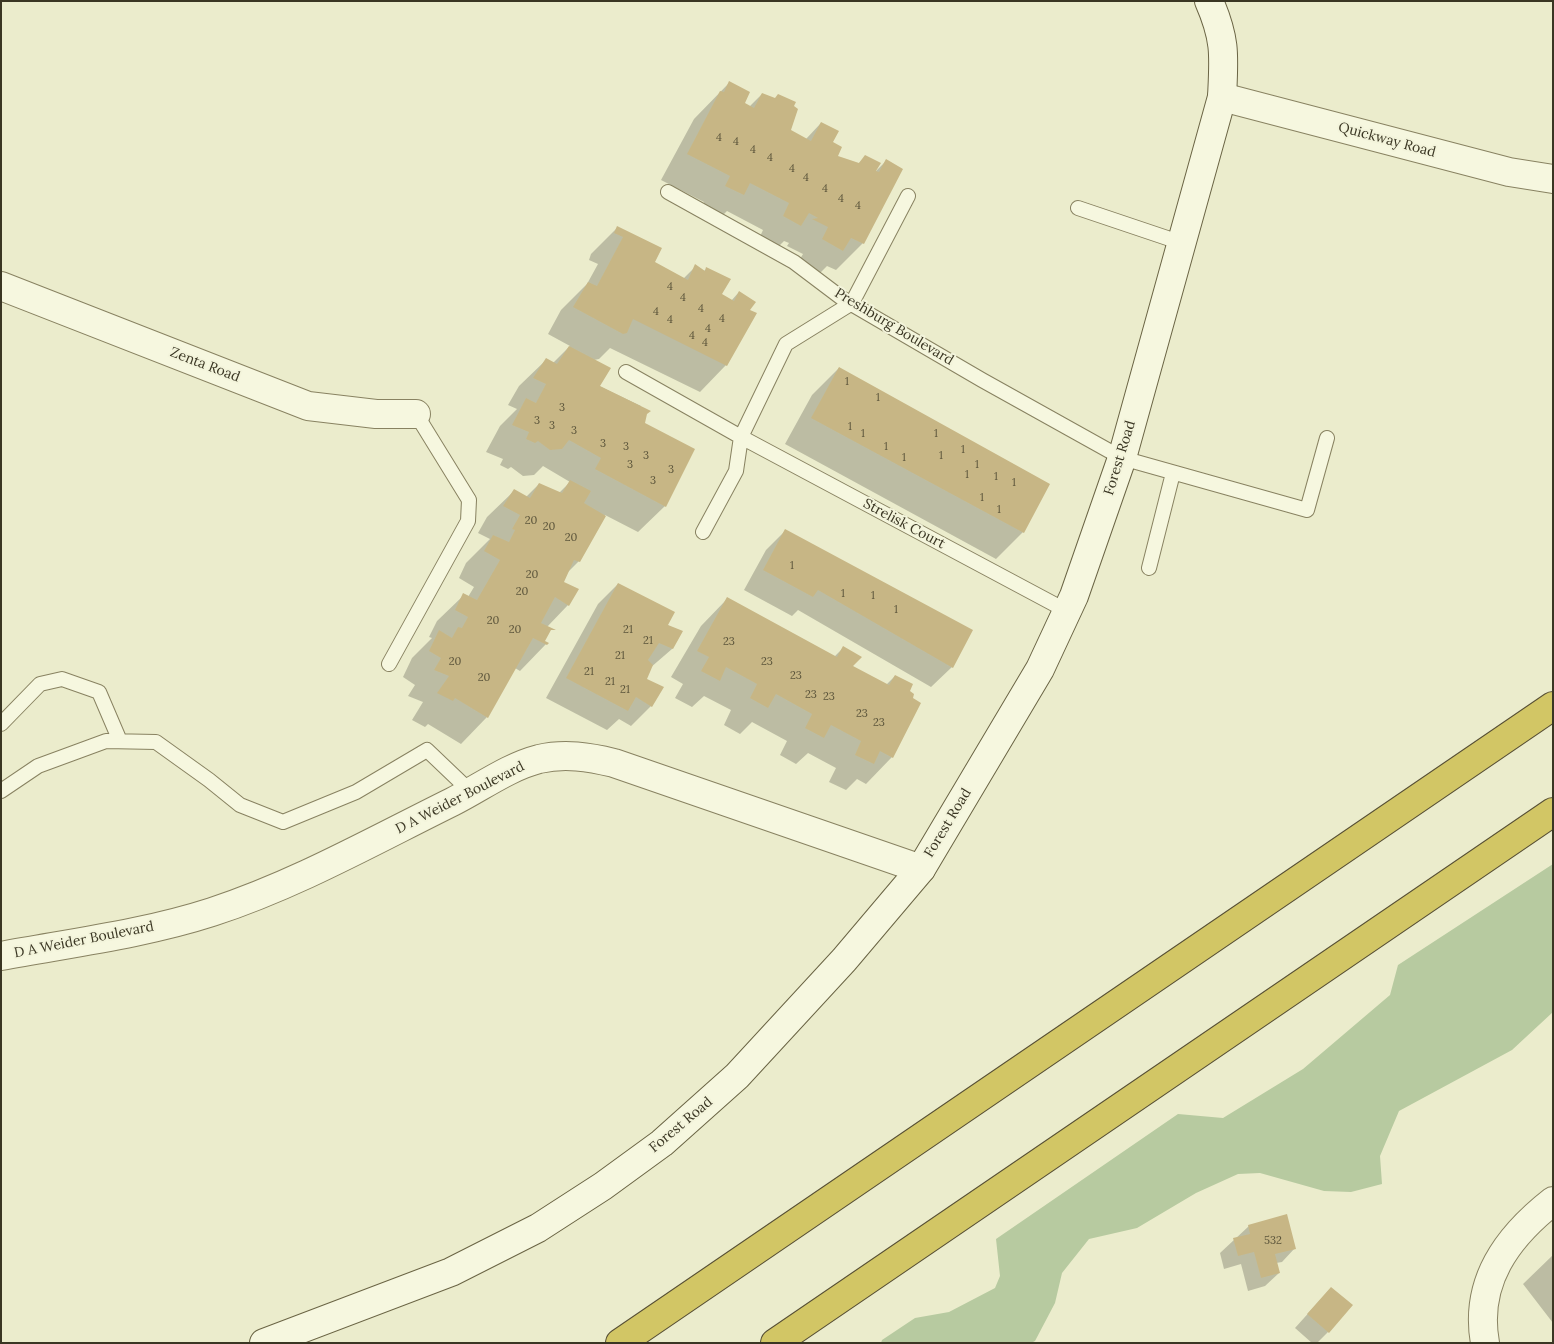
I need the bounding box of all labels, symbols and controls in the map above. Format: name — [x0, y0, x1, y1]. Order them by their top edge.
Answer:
street label: Quickway Road — [1336, 119, 1438, 161]
house number: 4 — [716, 131, 722, 145]
house number: 4 — [733, 135, 739, 149]
house number: 4 — [750, 143, 756, 157]
house number: 4 — [767, 151, 773, 165]
house number: 4 — [789, 162, 795, 176]
house number: 4 — [803, 171, 809, 185]
house number: 4 — [822, 182, 828, 196]
house number: 4 — [838, 192, 844, 206]
house number: 4 — [855, 199, 861, 213]
house number: 4 — [667, 280, 673, 294]
street label: Preshburg Boulevard — [831, 285, 957, 369]
house number: 4 — [680, 291, 686, 305]
house number: 4 — [698, 302, 704, 316]
house number: 4 — [653, 305, 659, 319]
house number: 4 — [719, 312, 725, 326]
house number: 4 — [667, 313, 673, 327]
house number: 4 — [705, 322, 711, 336]
house number: 4 — [689, 329, 695, 343]
house number: 4 — [702, 336, 708, 350]
street label: Zenta Road — [168, 344, 242, 386]
house number: 1 — [845, 375, 849, 389]
house number: 1 — [876, 391, 880, 405]
house number: 3 — [559, 401, 565, 415]
house number: 3 — [534, 414, 540, 428]
house number: 3 — [549, 419, 555, 433]
street label: Forest Road — [1101, 419, 1139, 497]
house number: 1 — [848, 420, 852, 434]
house number: 3 — [571, 424, 577, 438]
house number: 1 — [861, 427, 865, 441]
house number: 1 — [934, 427, 938, 441]
house number: 3 — [600, 437, 606, 451]
house number: 3 — [623, 440, 629, 454]
house number: 1 — [884, 440, 888, 454]
house number: 1 — [961, 443, 965, 457]
house number: 3 — [643, 449, 649, 463]
house number: 1 — [939, 449, 943, 463]
house number: 1 — [902, 451, 906, 465]
house number: 3 — [627, 458, 633, 472]
house number: 1 — [975, 458, 979, 472]
house number: 3 — [668, 463, 674, 477]
house number: 1 — [965, 468, 969, 482]
house number: 1 — [994, 470, 998, 484]
house number: 3 — [650, 474, 656, 488]
house number: 1 — [1012, 476, 1016, 490]
house number: 1 — [980, 491, 984, 505]
street label: Strelisk Court — [860, 495, 948, 553]
house number: 1 — [997, 503, 1001, 517]
house number: 20 — [525, 514, 537, 528]
house number: 20 — [543, 520, 555, 534]
house number: 20 — [565, 531, 577, 545]
house number: 1 — [790, 559, 794, 573]
house number: 20 — [526, 568, 538, 582]
house number: 20 — [516, 585, 528, 599]
house number: 1 — [841, 587, 845, 601]
house number: 1 — [871, 589, 875, 603]
house number: 1 — [894, 603, 898, 617]
house number: 20 — [487, 614, 499, 628]
house number: 20 — [509, 623, 521, 637]
house number: 21 — [623, 623, 633, 637]
house number: 21 — [643, 634, 653, 648]
house number: 23 — [723, 635, 735, 649]
house number: 21 — [615, 649, 625, 663]
house number: 20 — [449, 655, 461, 669]
house number: 23 — [761, 655, 773, 669]
house number: 21 — [584, 665, 594, 679]
house number: 23 — [790, 669, 802, 683]
house number: 20 — [478, 671, 490, 685]
house number: 21 — [605, 675, 615, 689]
house number: 21 — [620, 683, 630, 697]
house number: 23 — [805, 688, 817, 702]
house number: 23 — [823, 690, 835, 704]
house number: 23 — [856, 707, 868, 721]
house number: 23 — [873, 716, 885, 730]
street label: D A Weider Boulevard — [393, 758, 527, 838]
street label: Forest Road — [921, 786, 975, 860]
street label: D A Weider Boulevard — [13, 918, 155, 962]
street label: Forest Road — [646, 1094, 716, 1156]
house number: 532 — [1264, 1234, 1282, 1248]

